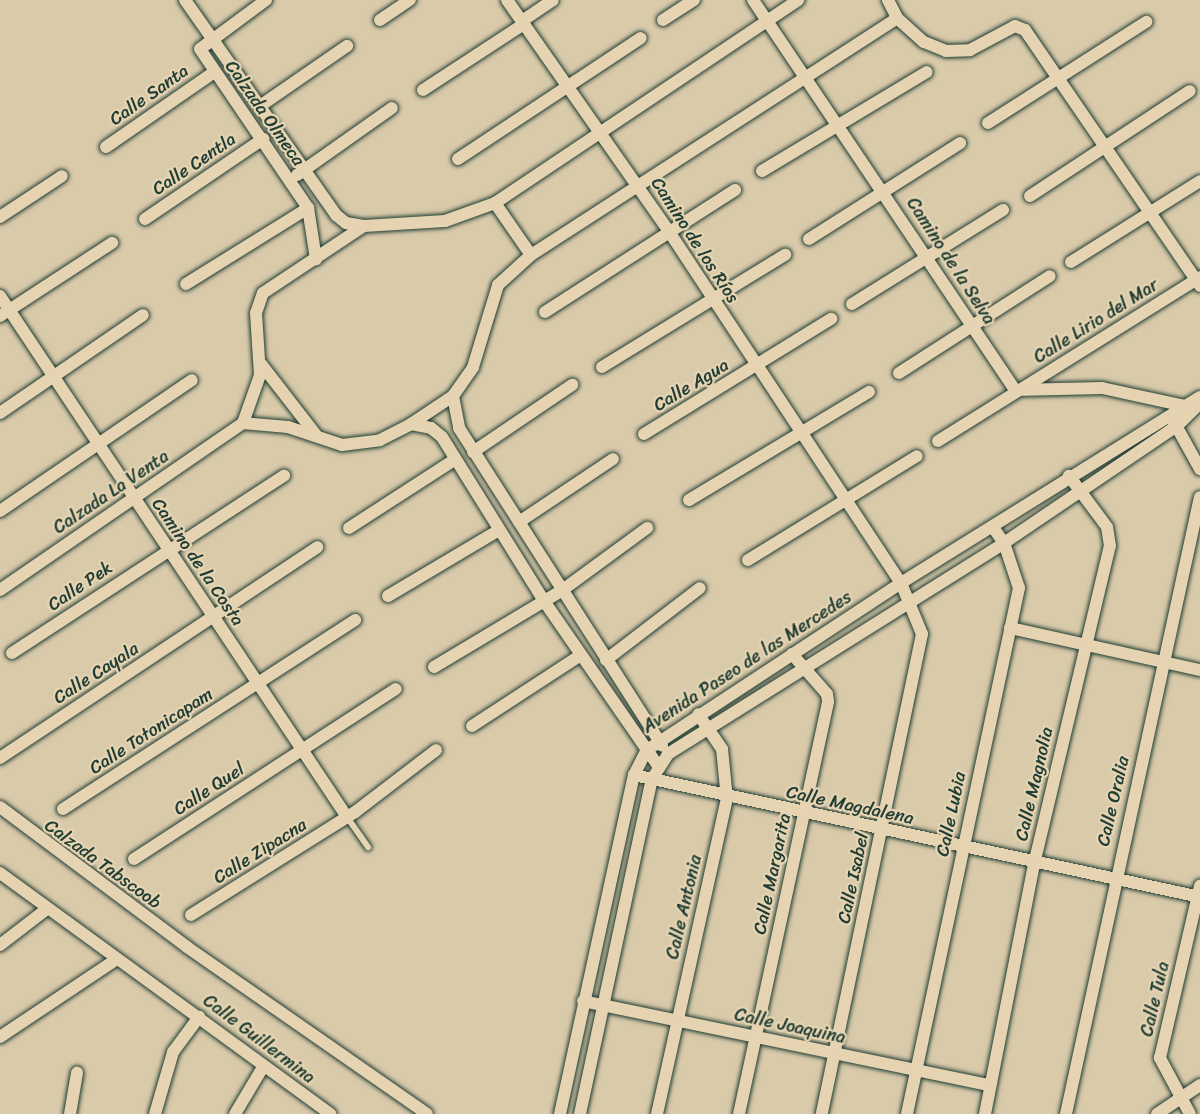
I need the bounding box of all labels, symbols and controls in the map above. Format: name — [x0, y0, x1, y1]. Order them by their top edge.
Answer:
street label: Calzada Olmeca — [221, 56, 309, 170]
street label: Calle Santa — [105, 60, 193, 130]
street label: Calle Centla — [148, 128, 240, 200]
street label: Camino de los Ríos — [646, 173, 744, 307]
street label: Camino de la Selva — [902, 193, 1000, 329]
street label: Calle Lirio del Mar — [1029, 274, 1163, 368]
street label: Calle Agua — [649, 354, 733, 416]
street label: Calzada La Venta — [50, 446, 172, 538]
street label: Camino de la Costa — [147, 494, 249, 630]
street label: Calle Pek — [43, 556, 117, 616]
street label: Avenida Paseo de las Mercedes — [638, 586, 856, 738]
street label: Calle Cayala — [49, 637, 143, 709]
street label: Calle Totonicapam — [85, 683, 217, 779]
street label: Calle Magnolia — [1011, 725, 1057, 843]
street label: Calle Oralia — [1092, 754, 1134, 848]
street label: Calle Quel — [170, 758, 248, 820]
street label: Calle Lubia — [931, 770, 971, 858]
street label: Calle Magdalena — [785, 781, 915, 829]
street label: Calle Margarita — [749, 812, 795, 936]
street label: Calle Zipacna — [210, 814, 310, 888]
street label: Calzada Tabscoob — [41, 815, 165, 913]
street label: Calle Isabel — [833, 830, 873, 926]
street label: Calle Antonia — [661, 853, 707, 961]
street label: Calle Tula — [1136, 959, 1174, 1039]
street label: Calle Guillermina — [199, 990, 319, 1088]
street label: Calle Joaquina — [732, 1004, 848, 1048]

